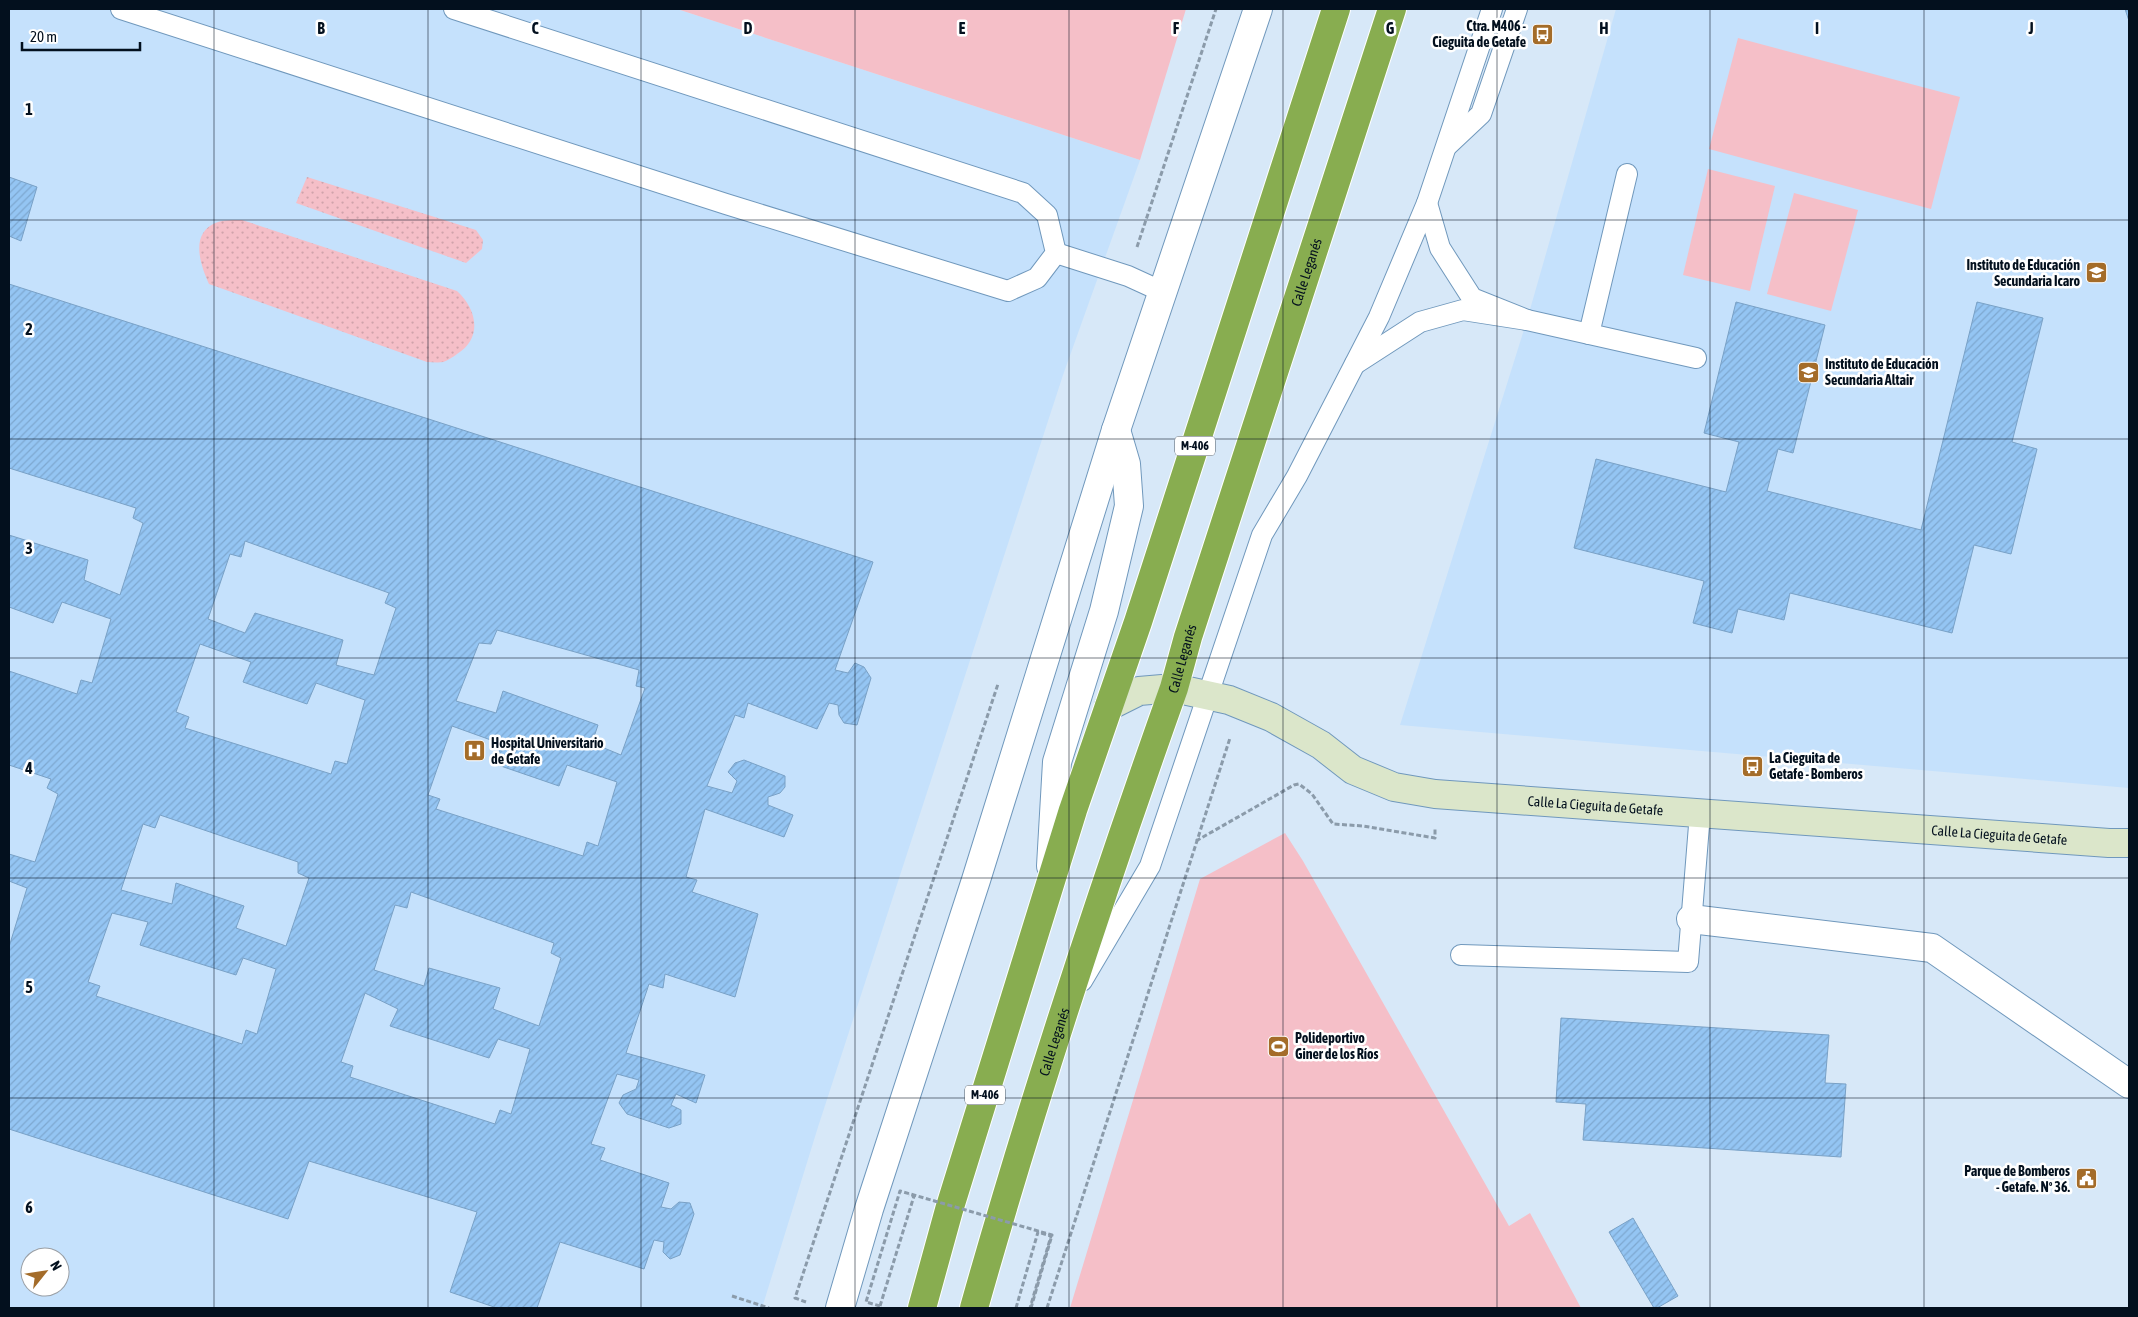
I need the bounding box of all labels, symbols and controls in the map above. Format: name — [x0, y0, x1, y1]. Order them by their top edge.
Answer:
place label: Ctra. M406 - Cieguita de Getafe — [1432, 18, 1526, 50]
text: B — [317, 19, 325, 37]
text: C — [531, 19, 539, 37]
text: D — [744, 19, 753, 37]
text: E — [959, 19, 966, 37]
text: F — [1173, 19, 1180, 37]
text: G — [1386, 19, 1395, 37]
text: H — [1599, 19, 1609, 37]
text: I — [1815, 19, 1819, 37]
text: J — [2027, 19, 2034, 37]
scale bar — [22, 20, 140, 52]
bus stop icon: Ctra. M406 - Cieguita de Getafe — [1530, 22, 1554, 46]
text: 20 m — [30, 28, 57, 45]
text: 1 — [25, 100, 33, 118]
street label: Calle Leganés — [1288, 236, 1325, 308]
place label: Instituto de Educación Secundaria Icaro — [1967, 257, 2080, 289]
school or university icon: Instituto de Educación Secundaria Icaro — [2084, 261, 2108, 285]
text: 2 — [25, 320, 33, 338]
place label: Instituto de Educación Secundaria Altair — [1825, 356, 1939, 388]
school or university icon: Instituto de Educación Secundaria Altair — [1797, 360, 1821, 384]
road number: M-406 — [1175, 436, 1215, 456]
text: 3 — [25, 539, 33, 557]
street label: Calle Leganés — [1165, 622, 1200, 695]
place label: Hospital Universitario de Getafe — [491, 735, 604, 767]
hospital icon: Hospital Universitario de Getafe — [463, 739, 487, 763]
place label: La Cieguita de Getafe - Bomberos — [1769, 750, 1863, 782]
bus stop icon: La Cieguita de Getafe - Bomberos — [1741, 754, 1765, 778]
text: 4 — [24, 759, 33, 777]
street label: Calle La Cieguita de Getafe — [1527, 793, 1664, 819]
street label: Calle La Cieguita de Getafe — [1931, 822, 2068, 848]
text: 5 — [25, 978, 33, 996]
street label: Calle Leganés — [1036, 1006, 1073, 1078]
place label: Polideportivo Giner de los Ríos — [1295, 1030, 1379, 1062]
sports icon: Polideportivo Giner de los Ríos — [1267, 1034, 1291, 1058]
road number: M-406 — [965, 1086, 1005, 1104]
place label: Parque de Bomberos - Getafe. Nº 36. — [1964, 1163, 2070, 1195]
public building icon: Parque de Bomberos - Getafe. Nº 36. — [2074, 1167, 2098, 1191]
text: 6 — [25, 1198, 33, 1216]
north arrow — [20, 1247, 70, 1297]
text: N — [47, 1258, 65, 1273]

